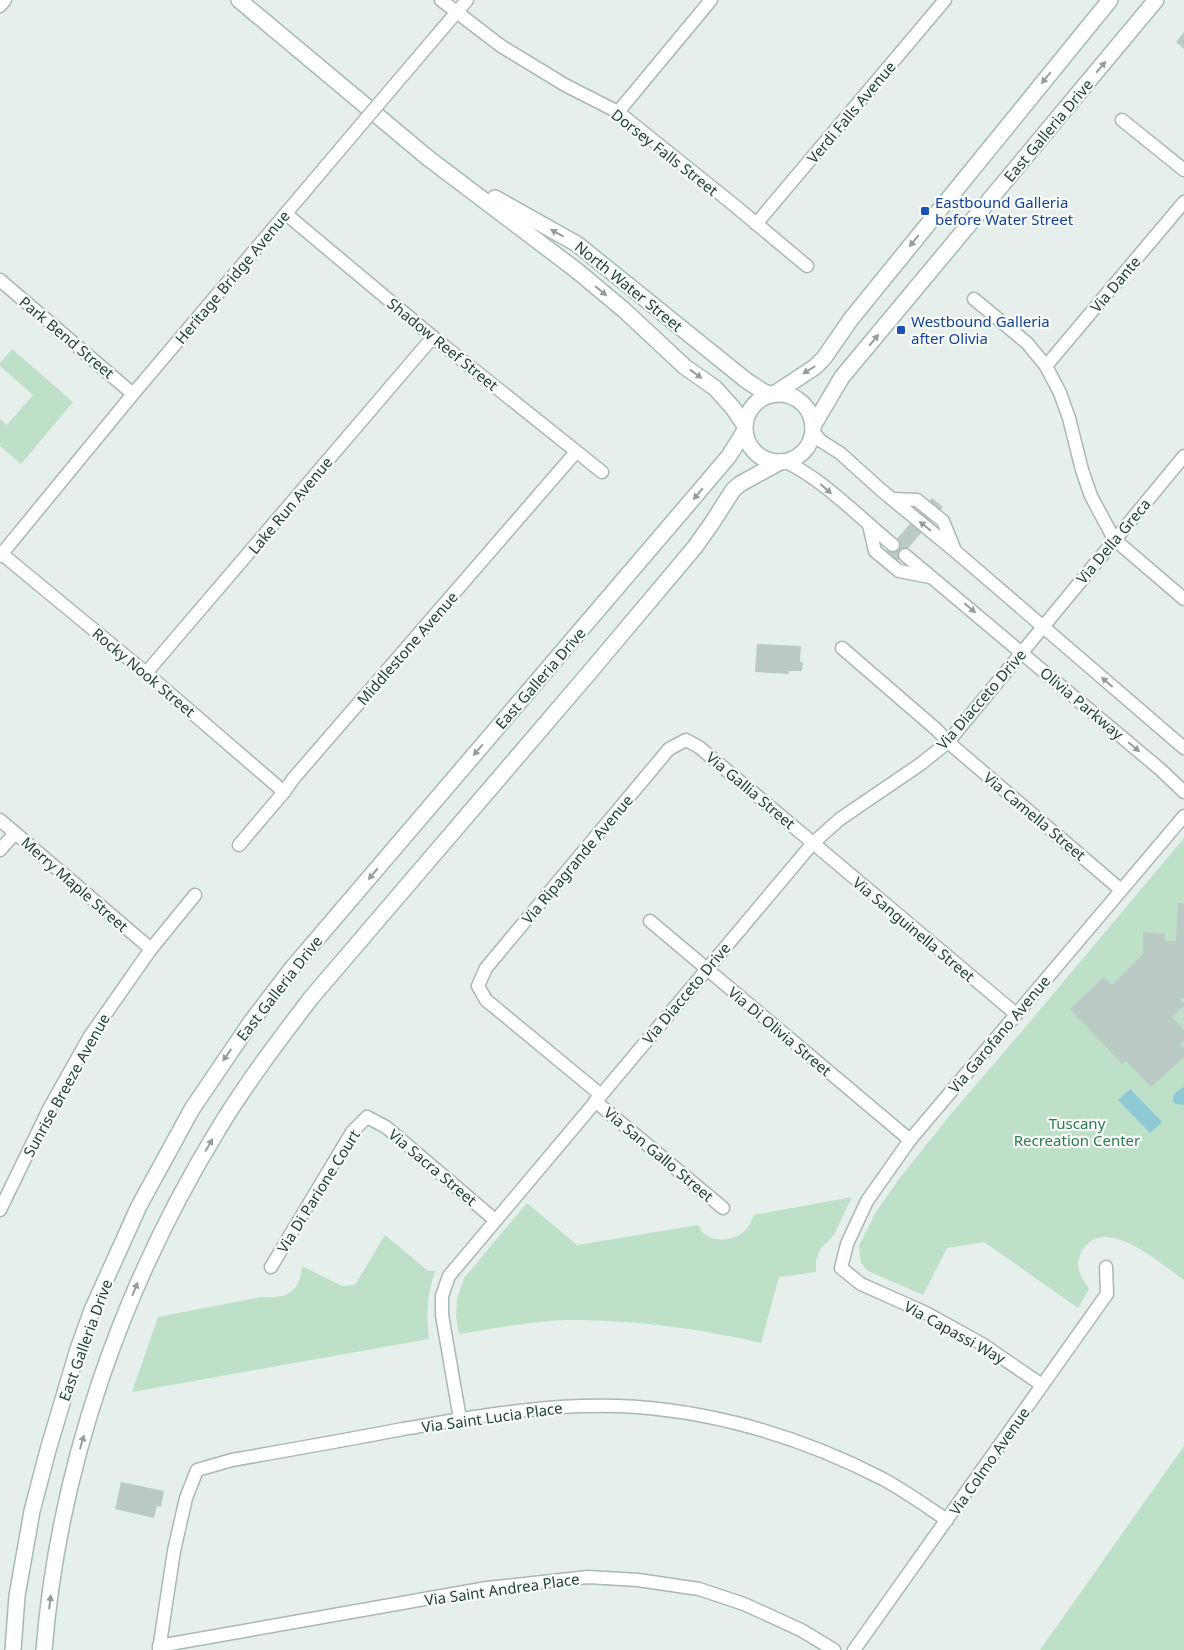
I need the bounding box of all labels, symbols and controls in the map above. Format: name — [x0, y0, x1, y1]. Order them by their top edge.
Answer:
street label: Verdi Falls Avenue — [802, 57, 900, 167]
one-way arrow — [1095, 60, 1106, 73]
one-way arrow — [1040, 71, 1051, 84]
street label: East Galleria Drive — [999, 74, 1097, 186]
street label: Dorsey Falls Street — [608, 104, 723, 200]
place label: Eastbound Galleria before Water Street — [935, 192, 1074, 229]
marker: Eastbound Galleria before Water Street — [919, 205, 931, 217]
street label: Heritage Bridge Avenue — [170, 206, 294, 348]
one-way arrow — [550, 229, 565, 237]
one-way arrow — [908, 234, 919, 247]
street label: North Water Street — [571, 236, 687, 336]
street label: Via Dante — [1086, 252, 1144, 316]
one-way arrow — [595, 285, 607, 296]
street label: Park Bend Street — [15, 291, 119, 383]
street label: Shadow Reef Street — [384, 293, 503, 395]
place label: Westbound Galleria after Olivia — [911, 311, 1050, 348]
marker: Westbound Galleria after Olivia — [895, 324, 907, 336]
one-way arrow — [868, 333, 879, 346]
one-way arrow — [802, 365, 816, 374]
one-way arrow — [689, 369, 703, 379]
street label: Lake Run Avenue — [243, 452, 337, 558]
one-way arrow — [820, 483, 832, 495]
one-way arrow — [692, 487, 703, 500]
street label: Via Della Greca — [1071, 494, 1155, 588]
one-way arrow — [919, 521, 932, 532]
street label: Middlestone Avenue — [352, 587, 462, 709]
one-way arrow — [963, 603, 976, 614]
street label: Rocky Nook Street — [88, 623, 200, 721]
street label: East Galleria Drive — [490, 623, 590, 733]
street label: Via Diacceto Drive — [932, 645, 1030, 753]
street label: Olivia Parkway — [1036, 662, 1128, 744]
one-way arrow — [1102, 676, 1114, 688]
one-way arrow — [1128, 741, 1140, 753]
one-way arrow — [473, 743, 484, 756]
street label: Via Gallia Street — [702, 747, 800, 833]
street label: Via Camella Street — [980, 767, 1091, 865]
street label: Via Ripagrande Avenue — [517, 790, 637, 928]
street label: Merry Maple Street — [17, 832, 133, 936]
one-way arrow — [367, 867, 379, 879]
street label: Via Sanguinella Street — [849, 872, 980, 986]
street label: East Galleria Drive — [232, 931, 326, 1045]
street label: Via Diacceto Drive — [638, 938, 734, 1048]
street label: Via Garofano Avenue — [944, 971, 1054, 1097]
street label: Via Di Olivia Street — [724, 982, 836, 1081]
street label: Sunrise Breeze Avenue — [18, 1010, 114, 1160]
one-way arrow — [222, 1048, 232, 1062]
street label: Via San Gallo Street — [600, 1102, 718, 1206]
park label: Tuscany Recreation Center — [1014, 1113, 1140, 1150]
street label: Via Sacra Street — [385, 1124, 482, 1210]
street label: Via Di Parione Court — [272, 1125, 364, 1256]
one-way arrow — [205, 1138, 214, 1151]
street label: East Galleria Drive — [54, 1276, 116, 1404]
one-way arrow — [132, 1282, 140, 1296]
street label: Via Capassi Way — [901, 1296, 1009, 1368]
street label: Via Saint Lucia Place — [420, 1397, 564, 1437]
street label: Via Colmo Avenue — [944, 1403, 1034, 1519]
one-way arrow — [78, 1435, 86, 1450]
street label: Via Saint Andrea Place — [423, 1568, 581, 1610]
one-way arrow — [46, 1593, 54, 1609]

